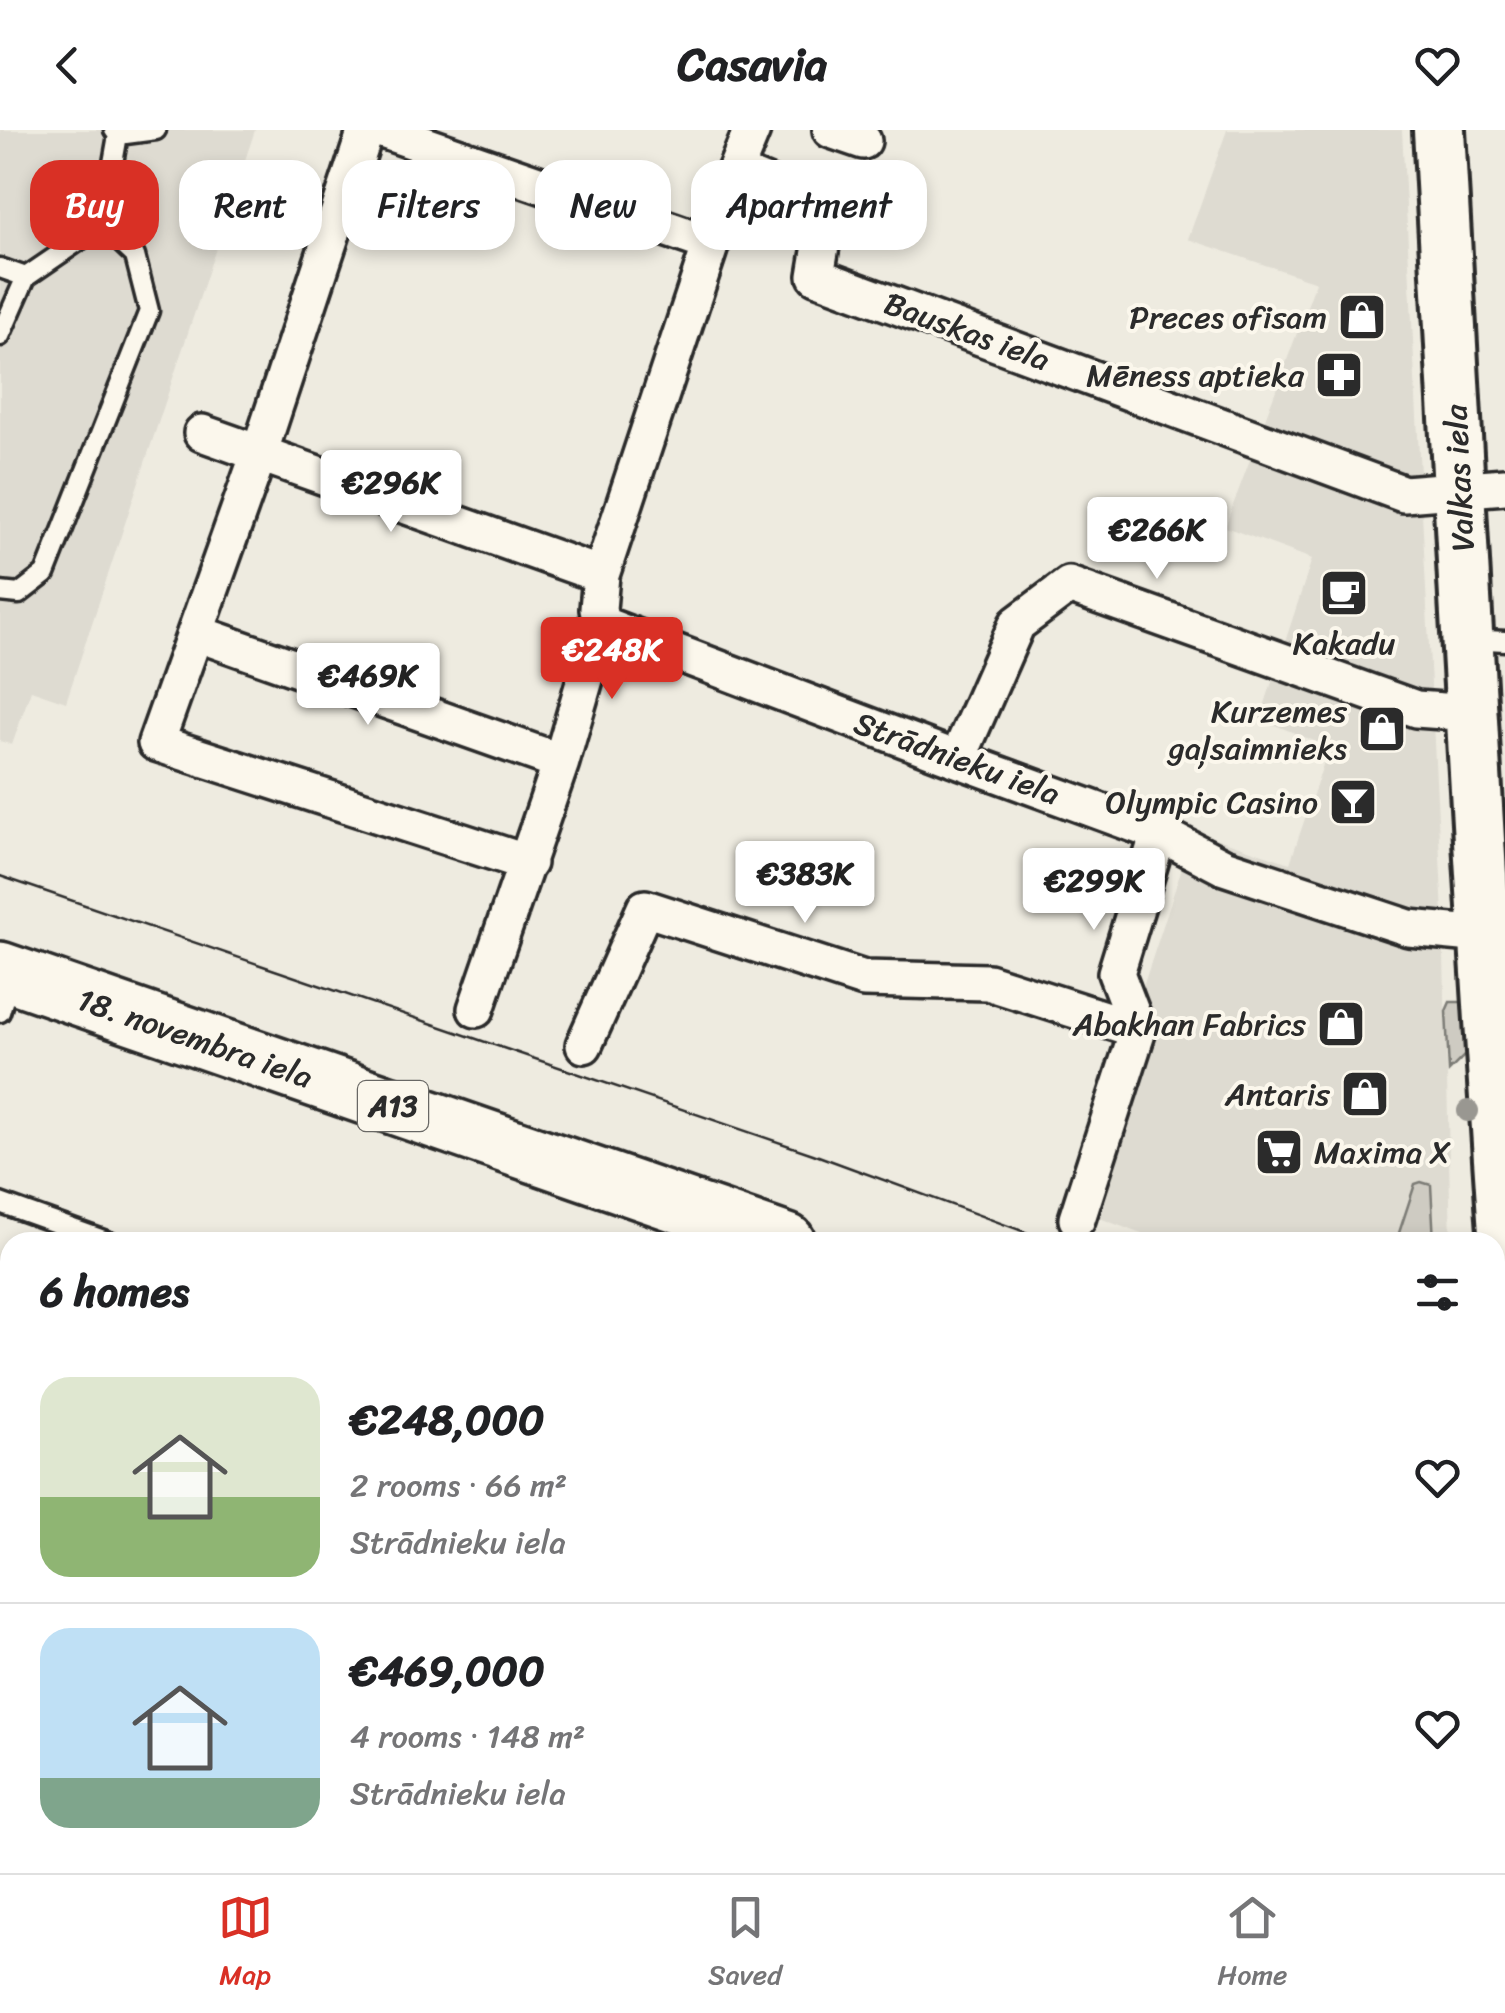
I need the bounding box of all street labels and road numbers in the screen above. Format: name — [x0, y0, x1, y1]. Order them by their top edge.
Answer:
street label: Bauskas iela — [876, 275, 1058, 388]
street label: Valkas iela — [1427, 402, 1492, 553]
street label: Strādnieku iela — [846, 695, 1068, 822]
street label: 18. novembra iela — [69, 971, 320, 1105]
road number: A13 — [358, 1081, 428, 1131]

